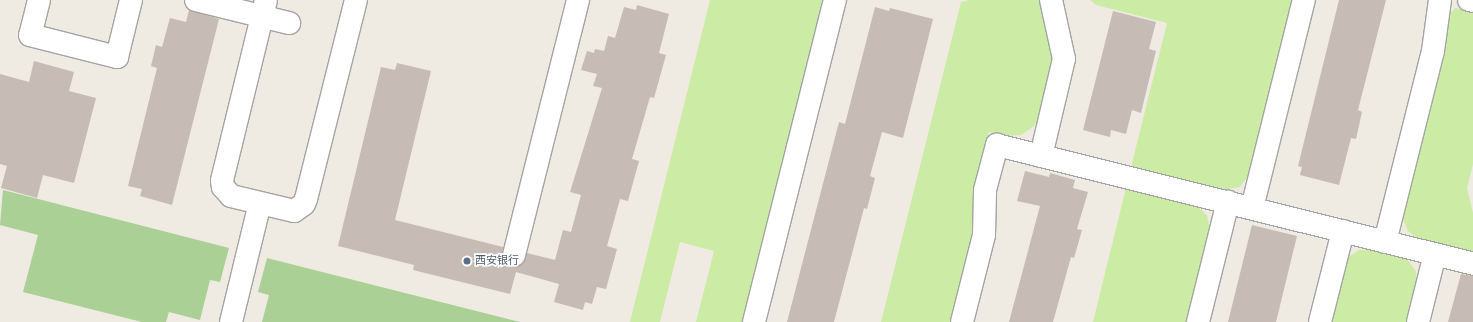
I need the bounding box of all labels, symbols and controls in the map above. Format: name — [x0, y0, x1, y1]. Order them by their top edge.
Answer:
place label: 西安银行 — [475, 254, 519, 268]
marker: 西安银行 — [462, 256, 472, 266]

